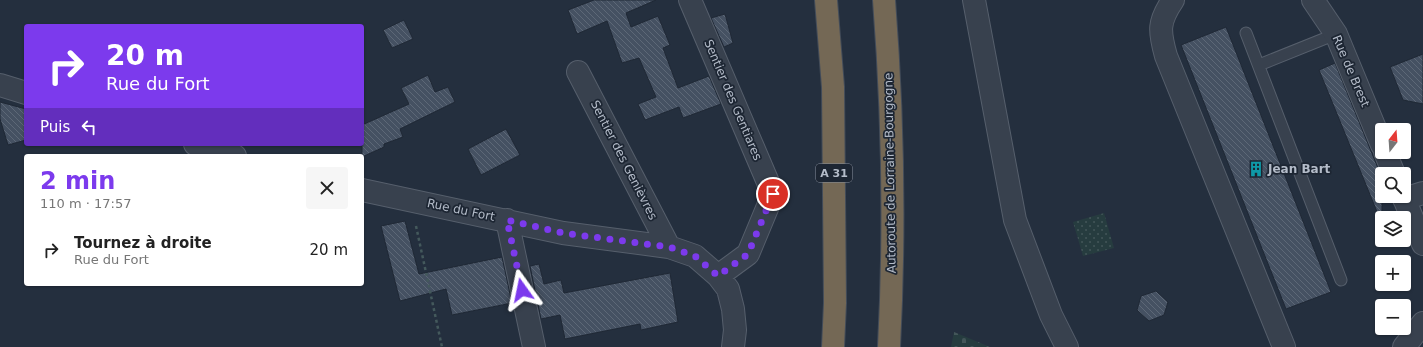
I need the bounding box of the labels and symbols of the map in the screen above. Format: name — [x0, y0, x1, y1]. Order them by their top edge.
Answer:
street label: Rue de Brest — [1330, 33, 1373, 109]
street label: Sentier des Gentiares — [701, 38, 765, 162]
street label: Autoroute de Lorraine-Bourgogne — [881, 73, 899, 273]
street label: Sentier des Genièvres — [588, 98, 660, 222]
north arrow — [1375, 123, 1411, 159]
building icon: Jean Bart — [1247, 160, 1265, 178]
place label: Jean Bart — [1267, 162, 1331, 176]
road number: A 31 — [816, 164, 852, 182]
pin — [756, 177, 790, 211]
street label: Rue du Fort — [426, 196, 497, 224]
position arrow — [501, 269, 543, 311]

